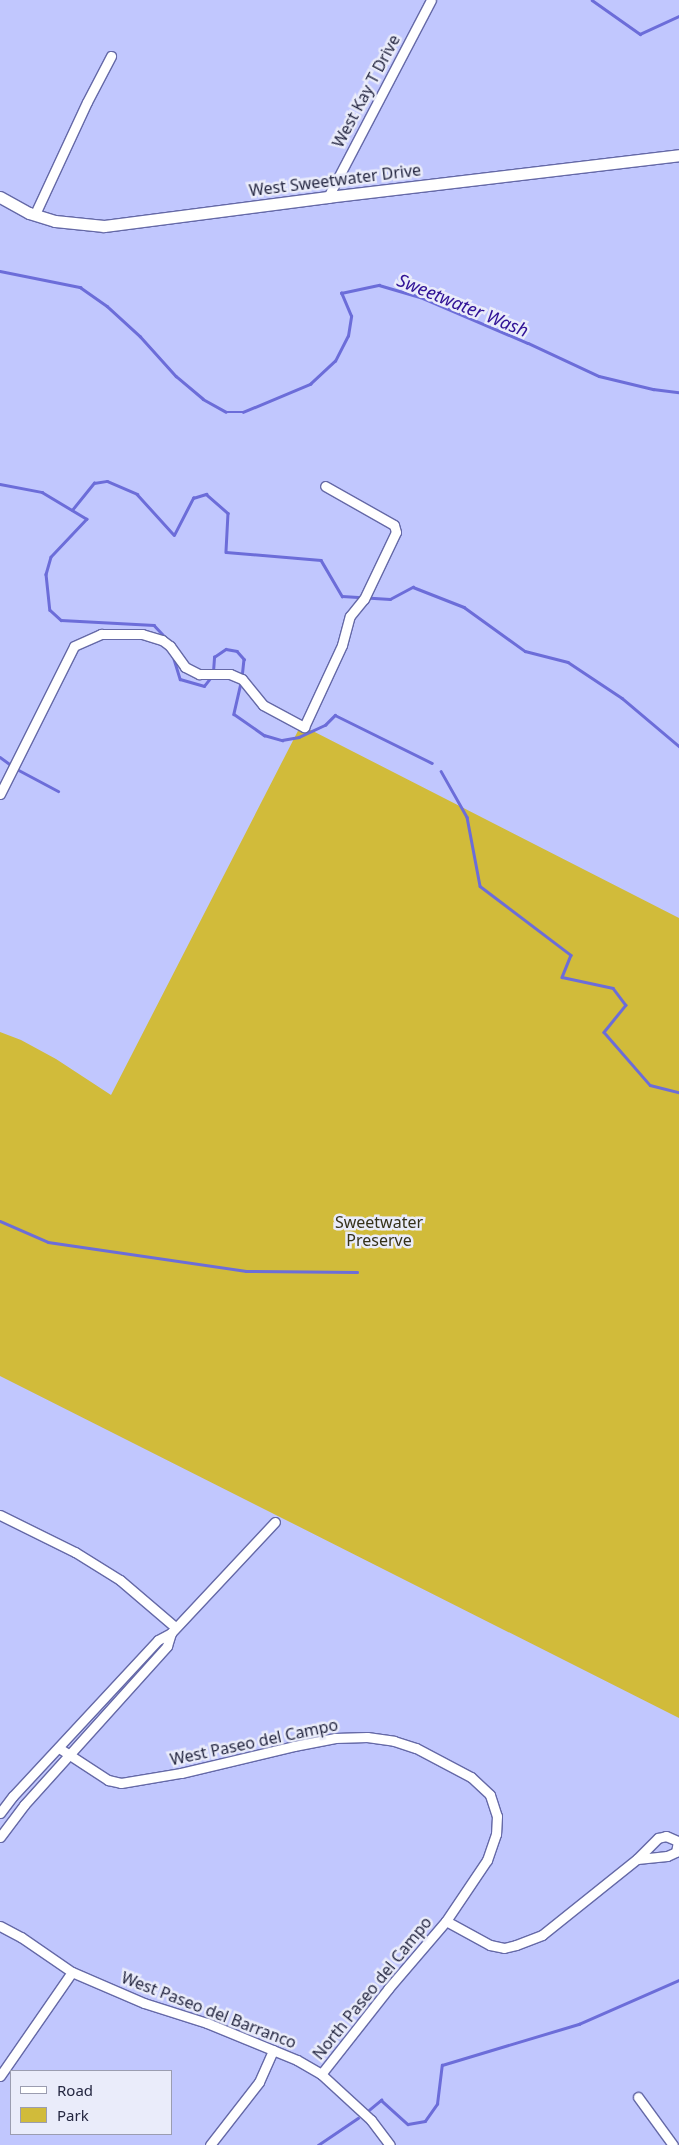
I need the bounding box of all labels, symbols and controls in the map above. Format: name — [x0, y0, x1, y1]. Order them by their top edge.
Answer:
street label: West Kay T Drive — [328, 31, 404, 151]
street label: West Sweetwater Drive — [248, 160, 422, 200]
water label: Sweetwater Wash — [394, 269, 532, 341]
park label: Sweetwater Preserve — [335, 1212, 423, 1250]
street label: West Paseo del Campo — [168, 1715, 340, 1769]
street label: North Paseo del Campo — [308, 1913, 436, 2063]
street label: West Paseo del Barranco — [119, 1968, 299, 2052]
legend — [10, 2070, 172, 2135]
text: Road — [57, 2080, 93, 2100]
text: Park — [57, 2105, 89, 2125]

